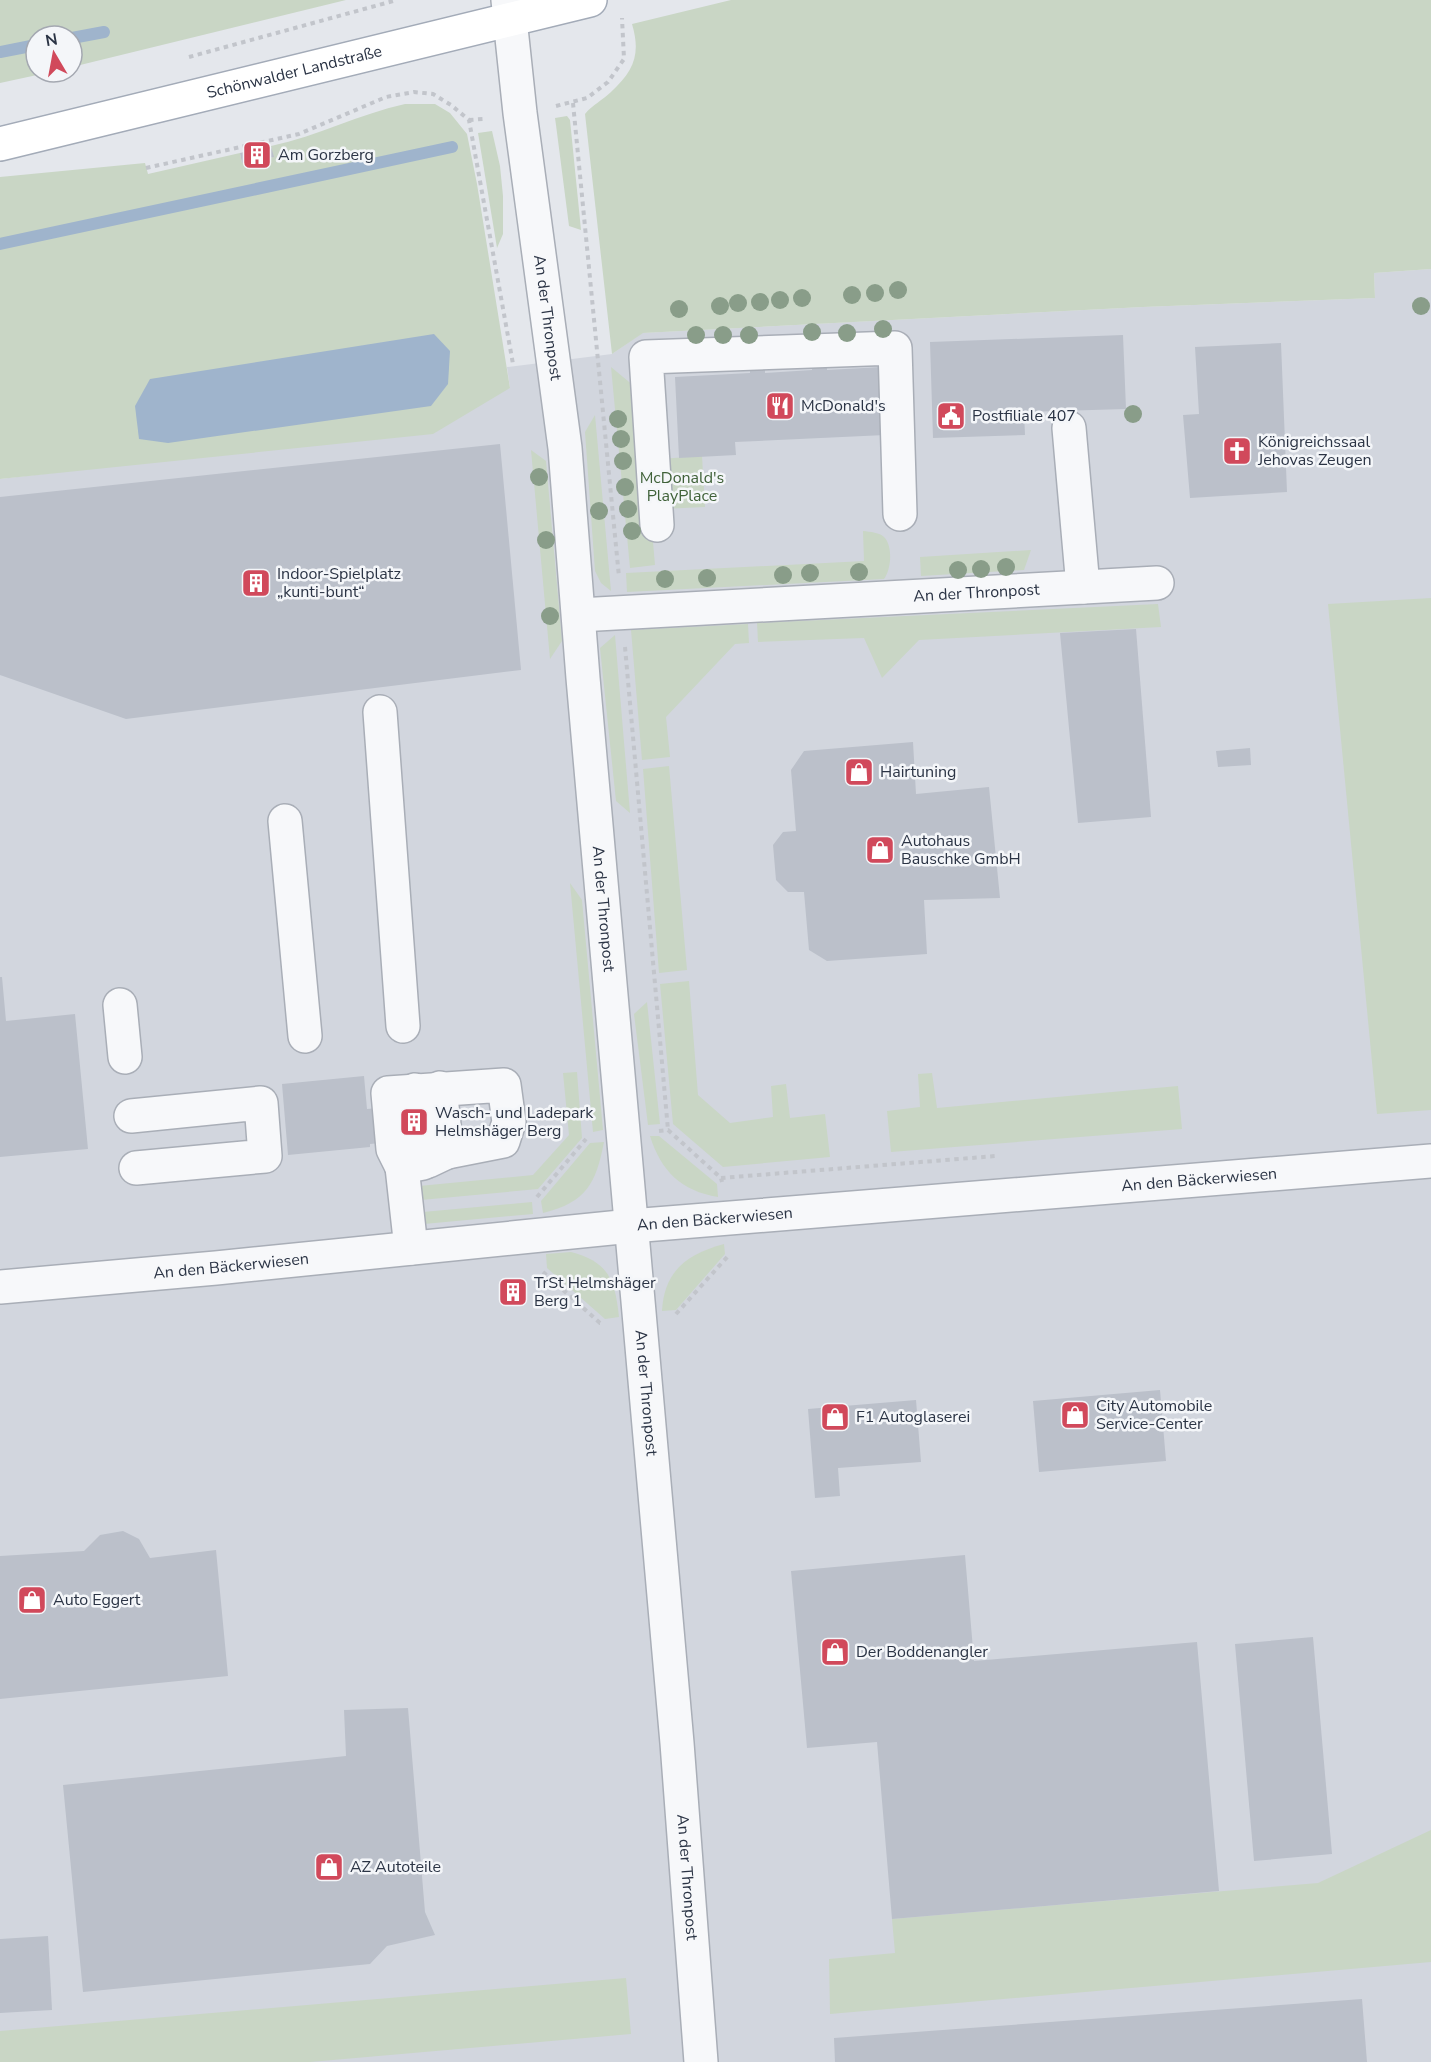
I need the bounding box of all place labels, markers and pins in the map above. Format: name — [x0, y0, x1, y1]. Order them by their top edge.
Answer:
building icon: Am Gorzberg — [241, 139, 273, 171]
place label: Am Gorzberg — [278, 144, 374, 166]
restaurant icon: McDonald's — [764, 390, 796, 422]
place label: McDonald's — [801, 395, 886, 417]
public building icon: Postfiliale 407 — [935, 400, 967, 432]
place label: Postfiliale 407 — [972, 405, 1076, 427]
place label: Königreichssaal Jehovas Zeugen — [1257, 431, 1372, 471]
church icon: Königreichssaal Jehovas Zeugen — [1221, 435, 1253, 467]
place label: Indoor-Spielplatz „kunti-bunt“ — [277, 563, 401, 603]
building icon: Indoor-Spielplatz „kunti-bunt“ — [240, 567, 272, 599]
shop icon: Hairtuning — [843, 756, 875, 788]
place label: Hairtuning — [880, 761, 956, 783]
place label: Autohaus Bauschke GmbH — [901, 830, 1021, 870]
shop icon: Autohaus Bauschke GmbH — [864, 834, 896, 866]
place label: Wasch- und Ladepark Helmshäger Berg — [435, 1102, 594, 1142]
building icon: Wasch- und Ladepark Helmshäger Berg — [398, 1106, 430, 1138]
place label: TrSt Helmshäger Berg 1 — [534, 1272, 656, 1312]
building icon: TrSt Helmshäger Berg 1 — [497, 1276, 529, 1308]
place label: City Automobile Service-Center — [1096, 1395, 1212, 1435]
shop icon: City Automobile Service-Center — [1059, 1399, 1091, 1431]
shop icon: F1 Autoglaserei — [819, 1401, 851, 1433]
place label: F1 Autoglaserei — [856, 1406, 970, 1428]
shop icon: Auto Eggert — [16, 1584, 48, 1616]
place label: Auto Eggert — [53, 1589, 141, 1611]
shop icon: Der Boddenangler — [819, 1636, 851, 1668]
place label: Der Boddenangler — [856, 1641, 988, 1663]
shop icon: AZ Autoteile — [313, 1851, 345, 1883]
place label: AZ Autoteile — [350, 1856, 441, 1878]

